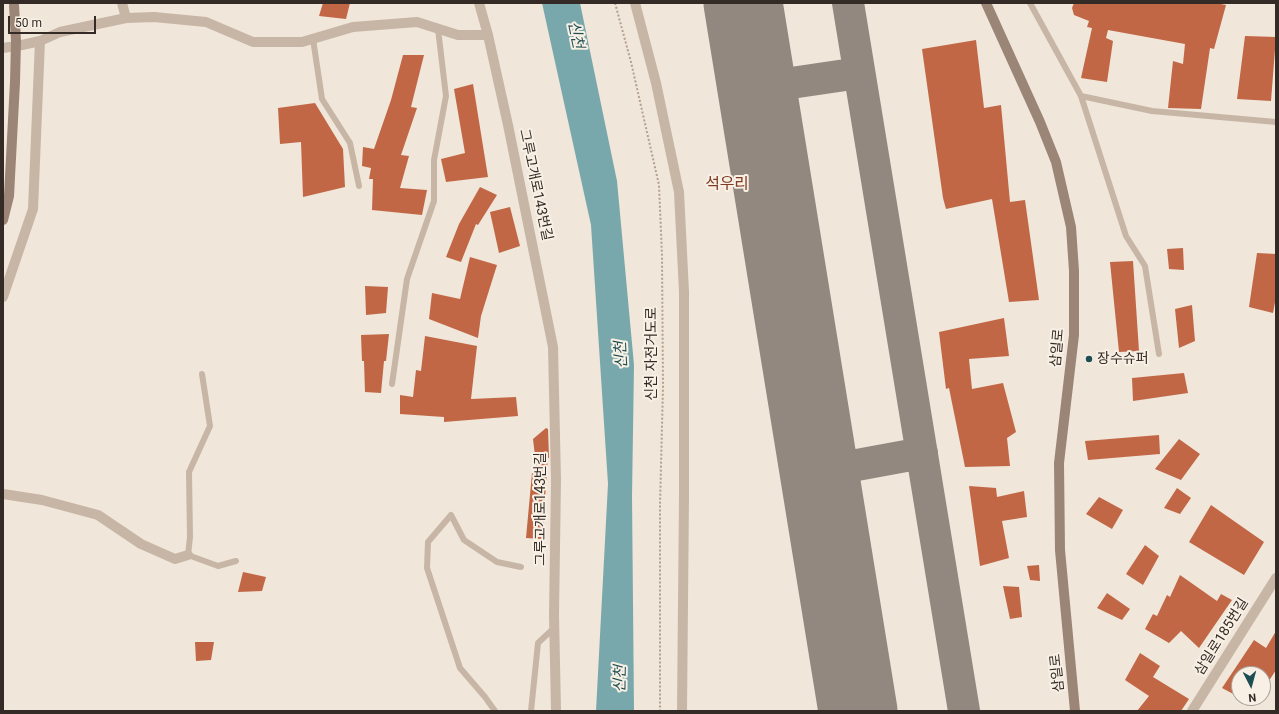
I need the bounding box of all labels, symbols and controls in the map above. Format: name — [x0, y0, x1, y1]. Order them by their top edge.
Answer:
scale bar — [10, 8, 98, 34]
text: 50 m — [15, 16, 42, 30]
water label: 신천 — [563, 20, 587, 50]
street label: 그루고개로143번길 — [515, 128, 555, 242]
district label: 석우리 — [705, 175, 749, 195]
street label: 신천 자전거도로 — [644, 307, 660, 401]
street label: 삼일로 — [1048, 328, 1068, 368]
water label: 신천 — [612, 341, 632, 369]
place label: 장수슈퍼 — [1097, 351, 1149, 367]
marker: 장수슈퍼 — [1084, 354, 1094, 364]
street label: 그루고개로143번길 — [533, 452, 549, 566]
street label: 삼일로185번길 — [1192, 595, 1252, 679]
street label: 삼일로 — [1048, 653, 1068, 693]
water label: 신천 — [612, 665, 630, 693]
north arrow — [1231, 666, 1271, 706]
text: N — [1248, 691, 1257, 704]

